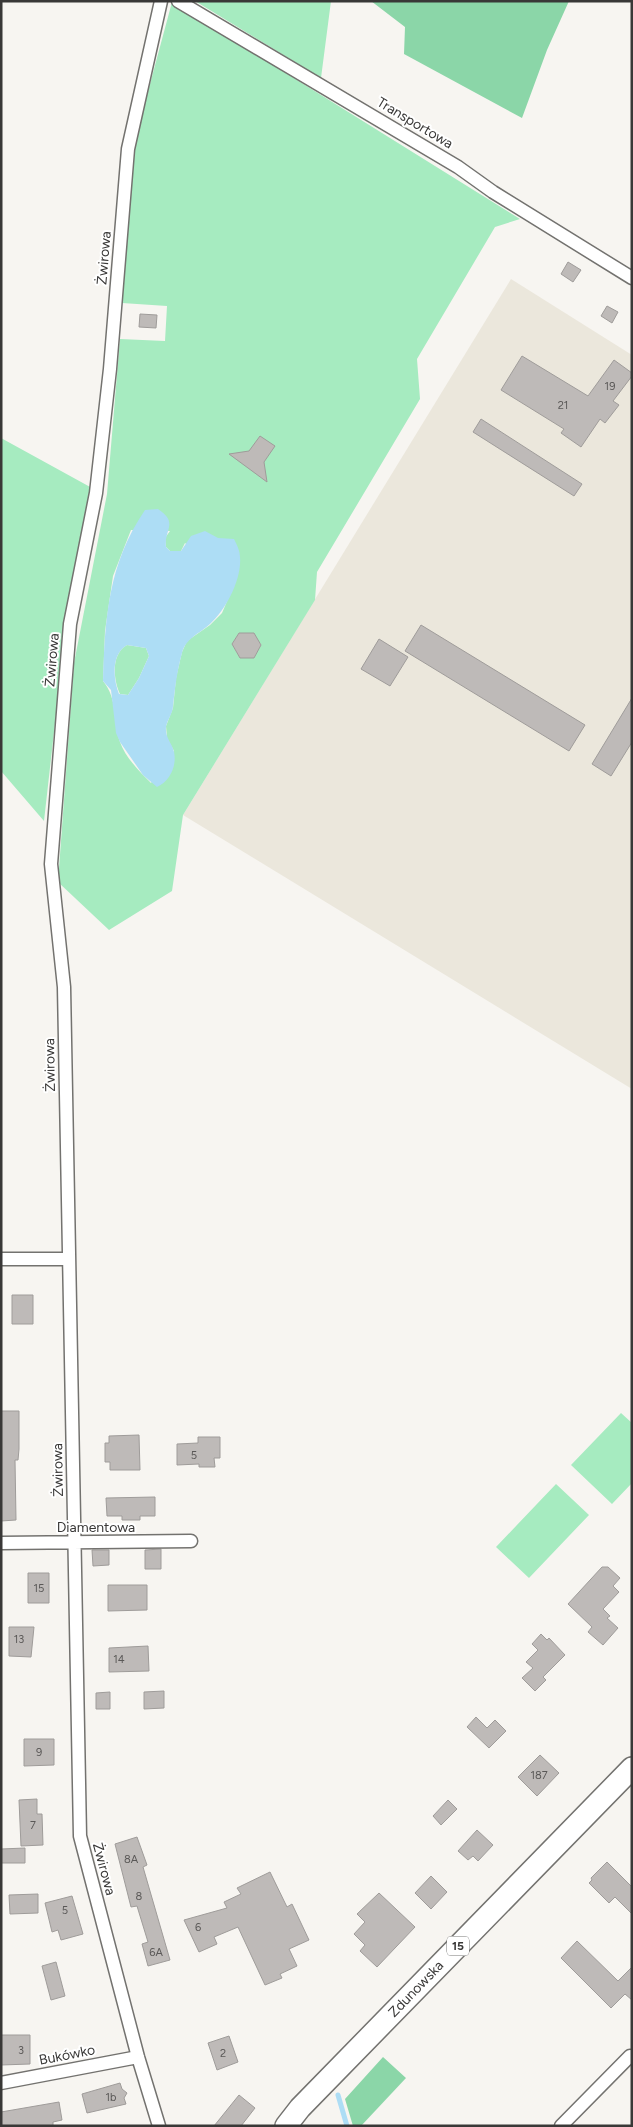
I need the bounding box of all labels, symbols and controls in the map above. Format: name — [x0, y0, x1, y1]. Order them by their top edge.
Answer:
street label: Transportowa — [374, 94, 456, 152]
street label: Żwirowa — [93, 230, 115, 286]
house number: 19 — [605, 380, 615, 393]
house number: 21 — [558, 399, 568, 412]
street label: Żwirowa — [41, 632, 63, 688]
street label: Żwirowa — [41, 1038, 59, 1092]
street label: Żwirowa — [49, 1443, 67, 1497]
house number: 5 — [191, 1449, 197, 1462]
street label: Diamentowa — [57, 1519, 135, 1536]
house number: 15 — [34, 1582, 44, 1595]
house number: 13 — [14, 1633, 24, 1646]
house number: 14 — [113, 1653, 125, 1666]
house number: 9 — [36, 1746, 42, 1759]
house number: 187 — [530, 1769, 548, 1782]
house number: 7 — [30, 1819, 36, 1832]
street label: Żwirowa — [89, 1841, 119, 1897]
house number: 8A — [124, 1853, 139, 1866]
house number: 8 — [136, 1890, 143, 1903]
house number: 5 — [62, 1904, 68, 1917]
house number: 6 — [195, 1921, 201, 1934]
road number: 15 — [447, 1936, 469, 1955]
house number: 6A — [149, 1946, 163, 1959]
street label: Zdunowska — [385, 1957, 447, 2021]
street label: Bukówko — [38, 2041, 96, 2069]
house number: 3 — [18, 2044, 24, 2057]
house number: 2 — [220, 2047, 226, 2060]
house number: 1b — [106, 2091, 117, 2104]

